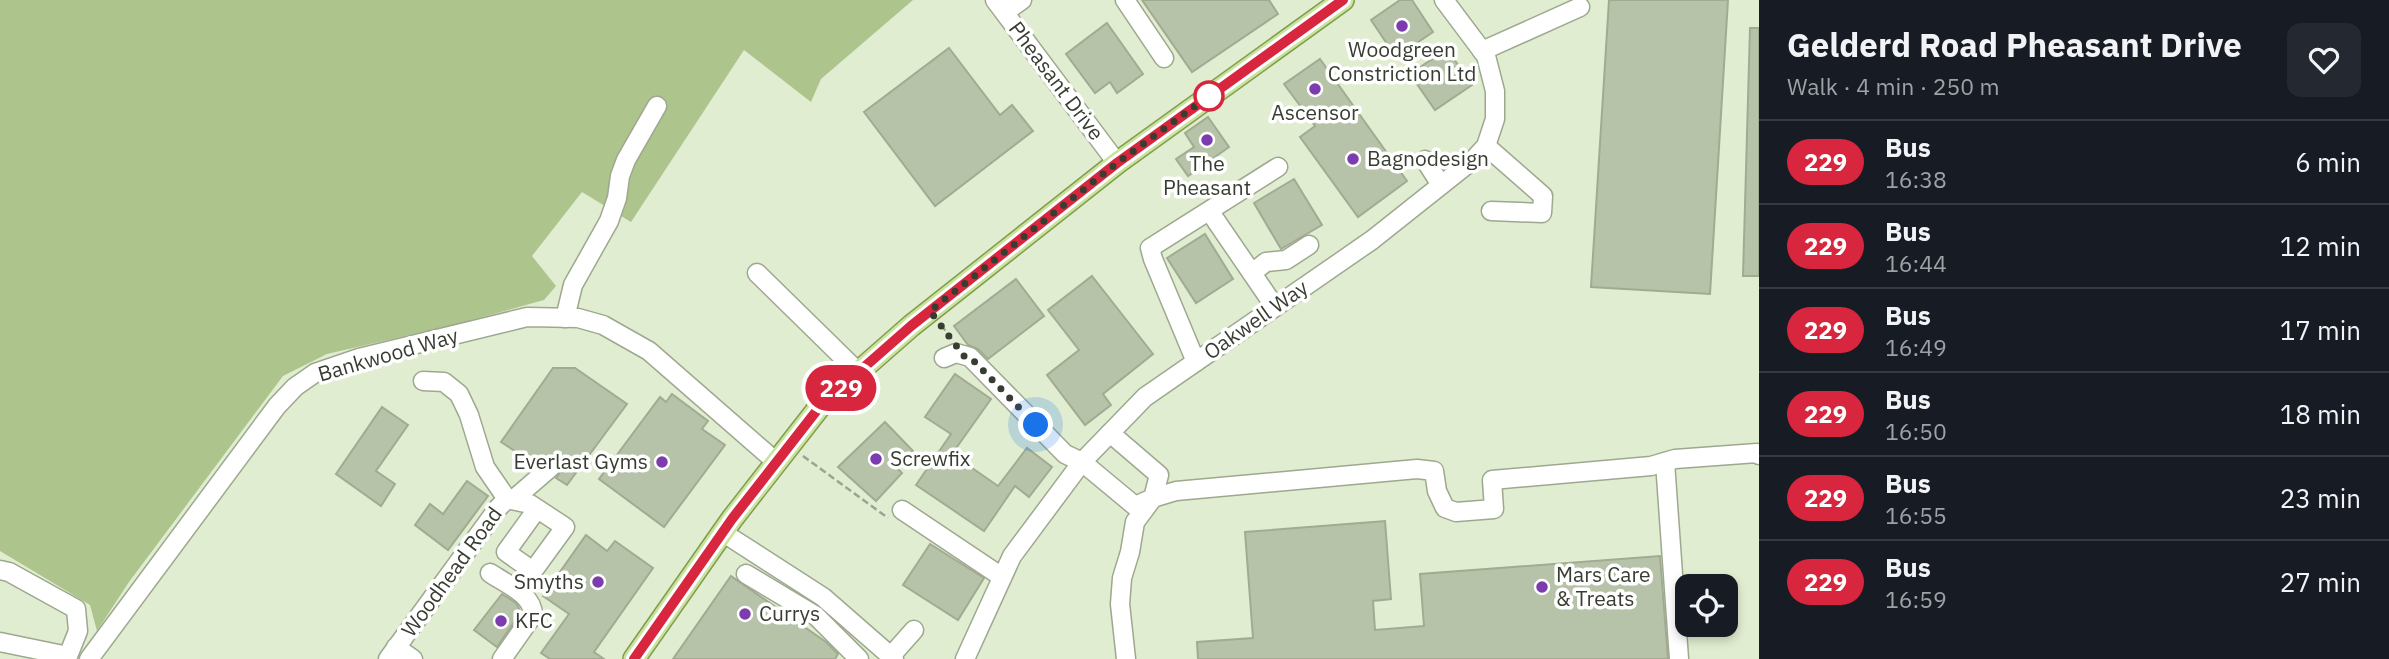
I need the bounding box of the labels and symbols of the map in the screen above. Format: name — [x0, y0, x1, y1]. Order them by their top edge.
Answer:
street label: Pheasant Drive — [1003, 15, 1111, 145]
marker: Woodgreen Constriction Ltd — [1394, 18, 1410, 34]
place label: Woodgreen Constriction Ltd — [1328, 35, 1476, 87]
unlabelled marker — [1194, 81, 1224, 111]
marker: Ascensor — [1307, 81, 1323, 97]
place label: Ascensor — [1271, 98, 1359, 126]
marker: The Pheasant — [1199, 132, 1215, 148]
place label: Bagnodesign — [1367, 144, 1489, 172]
place label: The Pheasant — [1163, 149, 1251, 201]
marker: Bagnodesign — [1345, 151, 1361, 167]
street label: Oakwell Way — [1198, 273, 1313, 365]
street label: Bankwood Way — [314, 320, 462, 387]
line badge: 229 — [801, 365, 881, 411]
your location — [1018, 407, 1053, 442]
place label: Screwfix — [890, 444, 971, 472]
place label: Everlast Gyms — [513, 447, 648, 475]
marker: Screwfix — [868, 451, 884, 467]
marker: Everlast Gyms — [654, 454, 670, 470]
street label: Woodhead Road — [395, 501, 508, 642]
place label: Mars Care & Treats — [1556, 560, 1651, 612]
place label: Smyths — [514, 567, 584, 595]
marker: Smyths — [590, 574, 606, 590]
marker: Mars Care & Treats — [1534, 579, 1550, 595]
place label: Currys — [759, 599, 820, 627]
place label: KFC — [515, 606, 553, 634]
marker: Currys — [737, 606, 753, 622]
marker: KFC — [493, 613, 509, 629]

